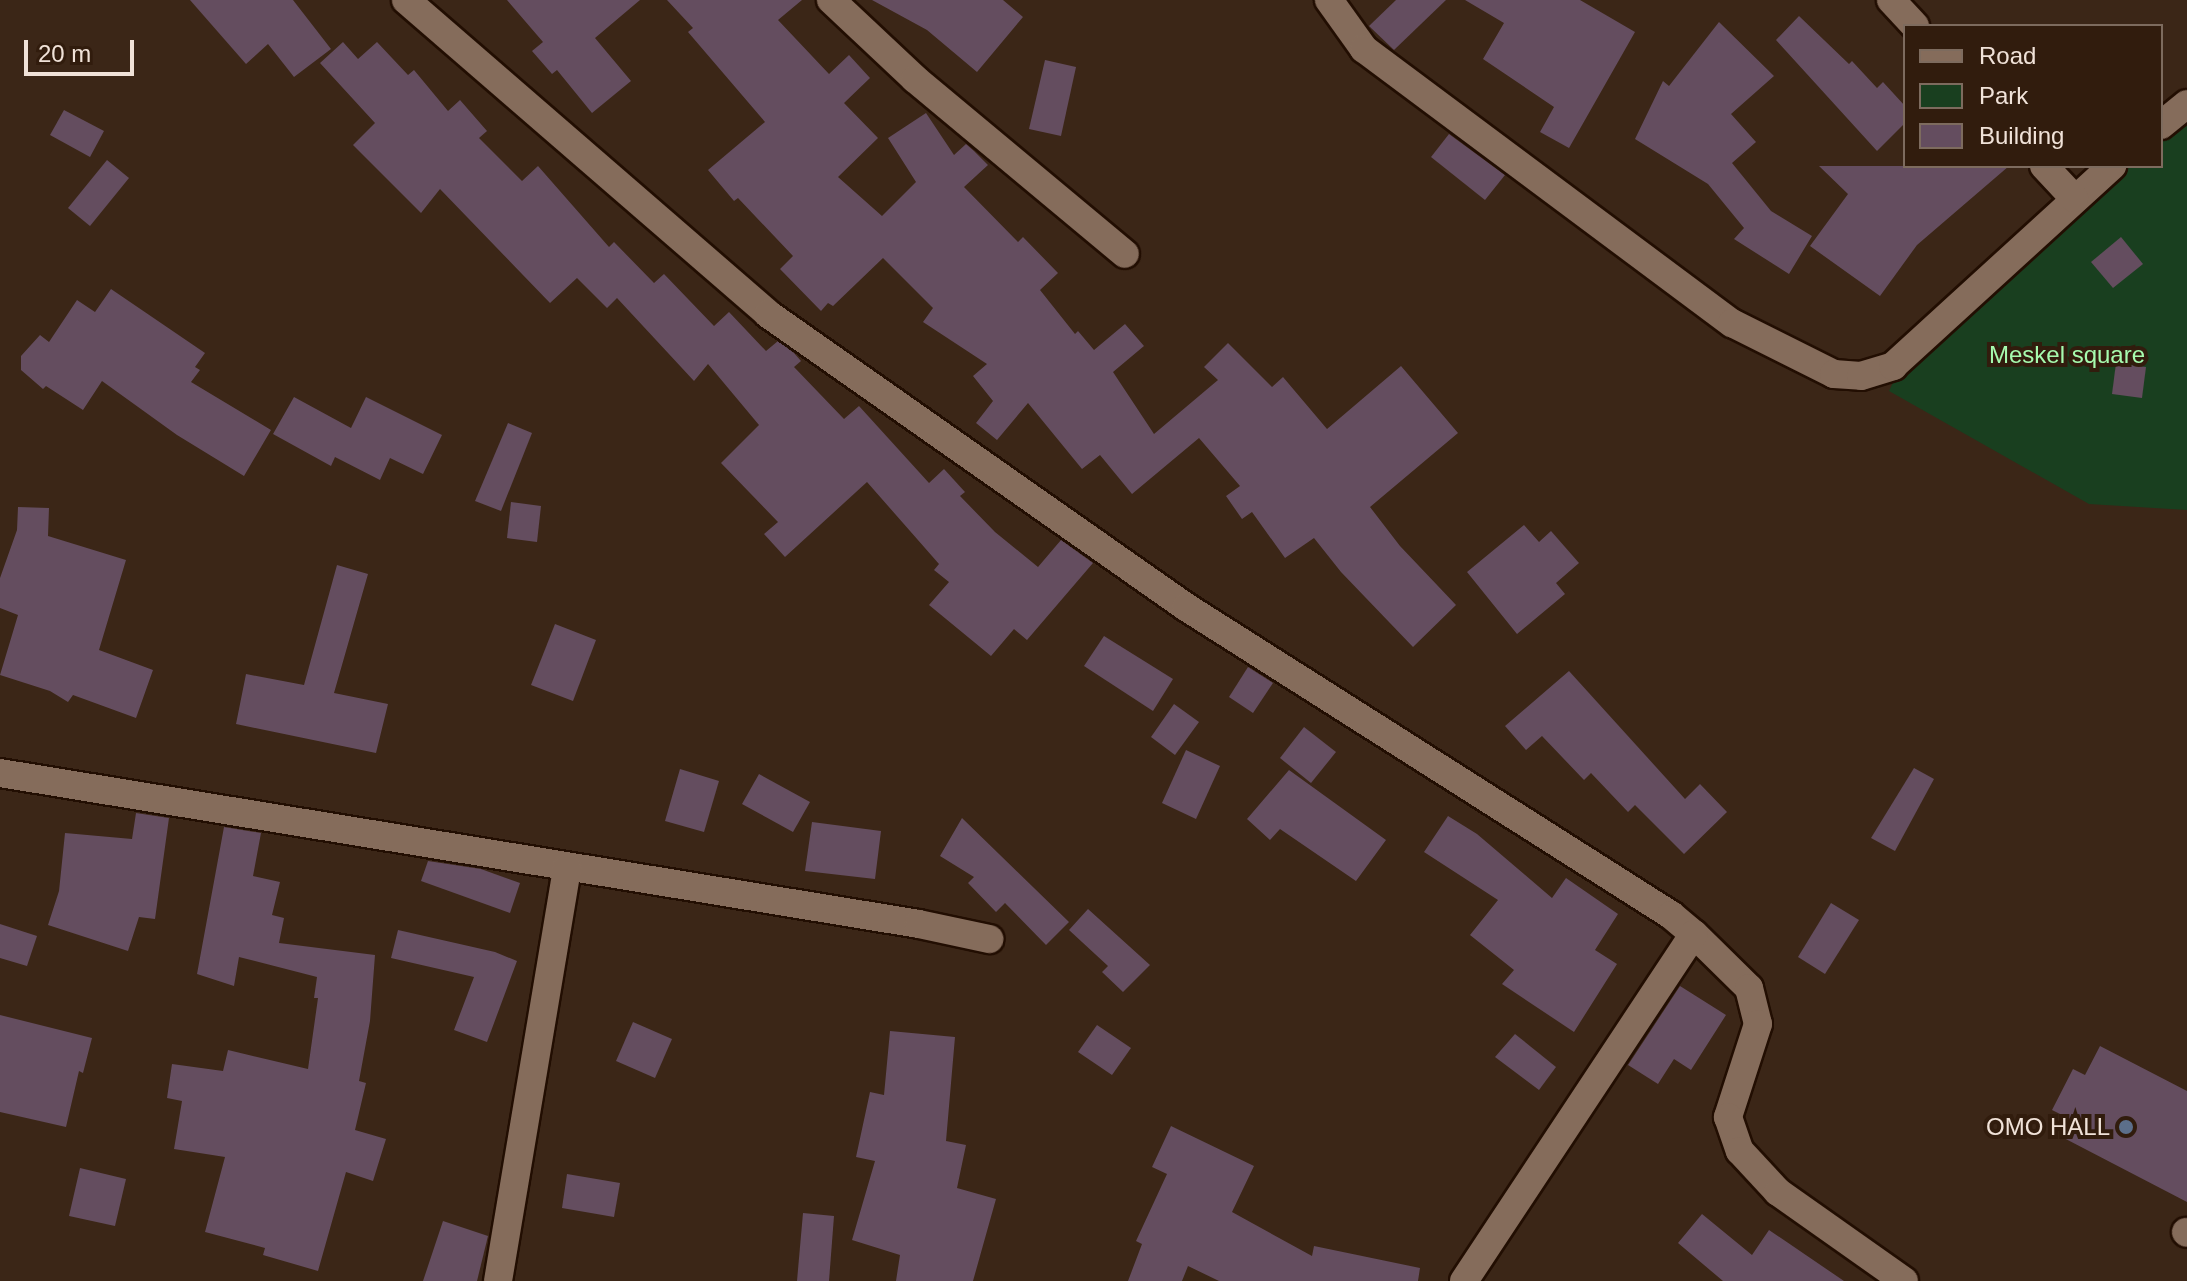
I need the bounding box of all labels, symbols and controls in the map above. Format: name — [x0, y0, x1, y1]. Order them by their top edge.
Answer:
scale bar — [28, 24, 138, 74]
legend — [1903, 24, 2163, 168]
text: 20 m — [38, 40, 91, 67]
text: Road — [1979, 42, 2036, 69]
text: Park — [1979, 82, 2028, 109]
text: Building — [1979, 122, 2064, 149]
park label: Meskel square — [1989, 341, 2145, 369]
place label: OMO HALL — [1986, 1113, 2110, 1141]
marker: OMO HALL — [2117, 1118, 2135, 1136]

